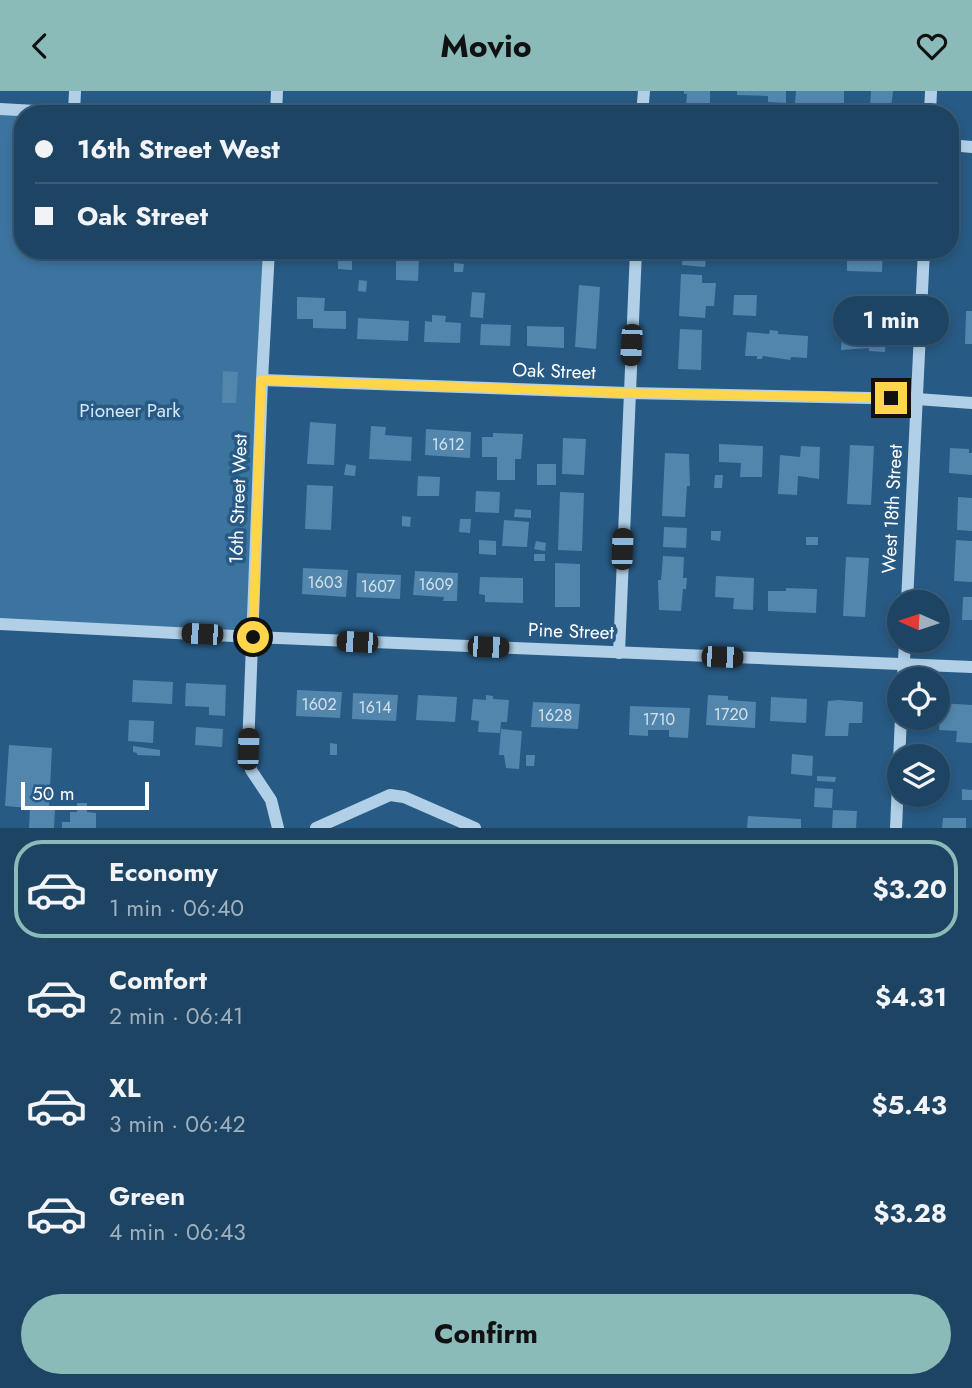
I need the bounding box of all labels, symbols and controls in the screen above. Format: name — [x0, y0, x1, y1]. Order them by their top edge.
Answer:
text: Movio — [440, 23, 532, 69]
icon: back — [21, 27, 59, 65]
icon: heart — [913, 27, 951, 65]
text: 16th Street West — [77, 130, 280, 168]
text: Oak Street — [77, 197, 208, 235]
callout: 1 min — [833, 296, 949, 345]
text: 1 min — [862, 303, 920, 337]
car — [620, 323, 643, 367]
street label: Oak Street — [512, 356, 597, 386]
route end — [875, 382, 907, 414]
park label: Pioneer Park — [79, 397, 181, 424]
street label: 16th Street West — [222, 433, 254, 564]
house number: 1612 — [432, 433, 464, 456]
street label: West 18th Street — [875, 443, 909, 574]
car — [611, 528, 634, 570]
house number: 1603 — [308, 571, 343, 594]
house number: 1609 — [418, 573, 454, 596]
house number: 1607 — [361, 575, 396, 598]
north arrow — [887, 590, 950, 653]
map controls — [887, 590, 950, 807]
street label: Pine Street — [527, 616, 615, 646]
route start — [237, 621, 269, 653]
car — [181, 622, 224, 646]
car — [336, 630, 379, 654]
car — [467, 636, 510, 658]
car — [701, 646, 744, 668]
button: locate — [887, 667, 950, 730]
house number: 1602 — [301, 693, 337, 716]
house number: 1614 — [359, 696, 391, 719]
house number: 1720 — [714, 703, 748, 726]
house number: 1628 — [538, 704, 572, 727]
house number: 1710 — [643, 708, 675, 731]
car — [237, 728, 260, 770]
button: layers — [887, 744, 950, 807]
scale bar — [21, 779, 149, 811]
text: 50 m — [32, 780, 75, 807]
text: Economy — [109, 853, 218, 891]
icon: car — [25, 858, 88, 921]
text: $3.20 — [872, 870, 947, 908]
text: 1 min · 06:40 — [109, 891, 244, 925]
text: Comfort — [109, 961, 207, 999]
icon: car — [25, 966, 88, 1029]
text: $4.31 — [875, 978, 947, 1016]
text: 2 min · 06:41 — [109, 999, 243, 1033]
text: XL — [109, 1069, 141, 1107]
icon: car — [25, 1074, 88, 1137]
text: $5.43 — [871, 1086, 947, 1124]
text: 3 min · 06:42 — [109, 1107, 246, 1141]
text: Green — [109, 1177, 185, 1215]
icon: car — [25, 1182, 88, 1245]
text: $3.28 — [873, 1194, 947, 1232]
text: 4 min · 06:43 — [109, 1215, 246, 1249]
button: Confirm — [21, 1294, 951, 1374]

